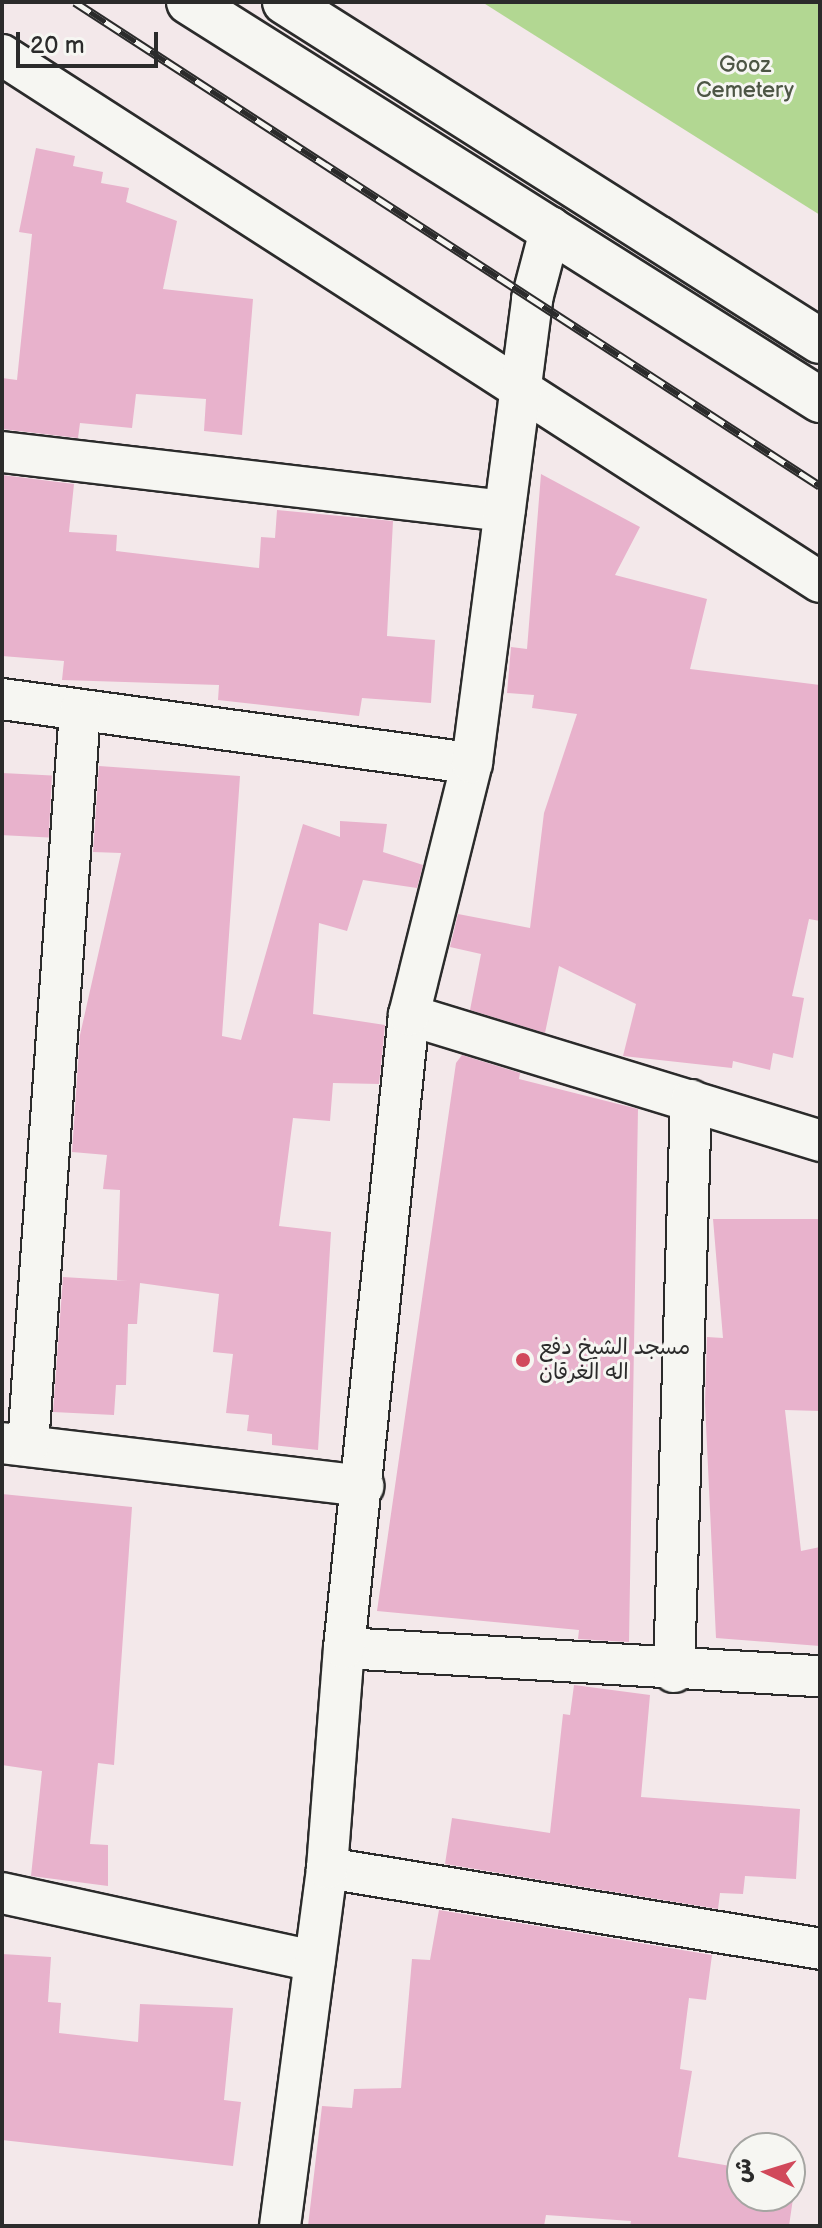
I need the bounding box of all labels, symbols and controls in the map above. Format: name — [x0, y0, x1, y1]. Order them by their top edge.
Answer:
scale bar — [20, 16, 162, 66]
text: 20 m — [30, 31, 85, 60]
park label: Gooz Cemetery — [696, 52, 794, 104]
place label: مسجد الشيخ دفع اله الغرقان — [539, 1334, 690, 1386]
marker: مسجد الشيخ دفع اله الغرقان — [514, 1351, 532, 1369]
north arrow — [726, 2132, 806, 2212]
text: ش — [729, 2157, 758, 2183]

